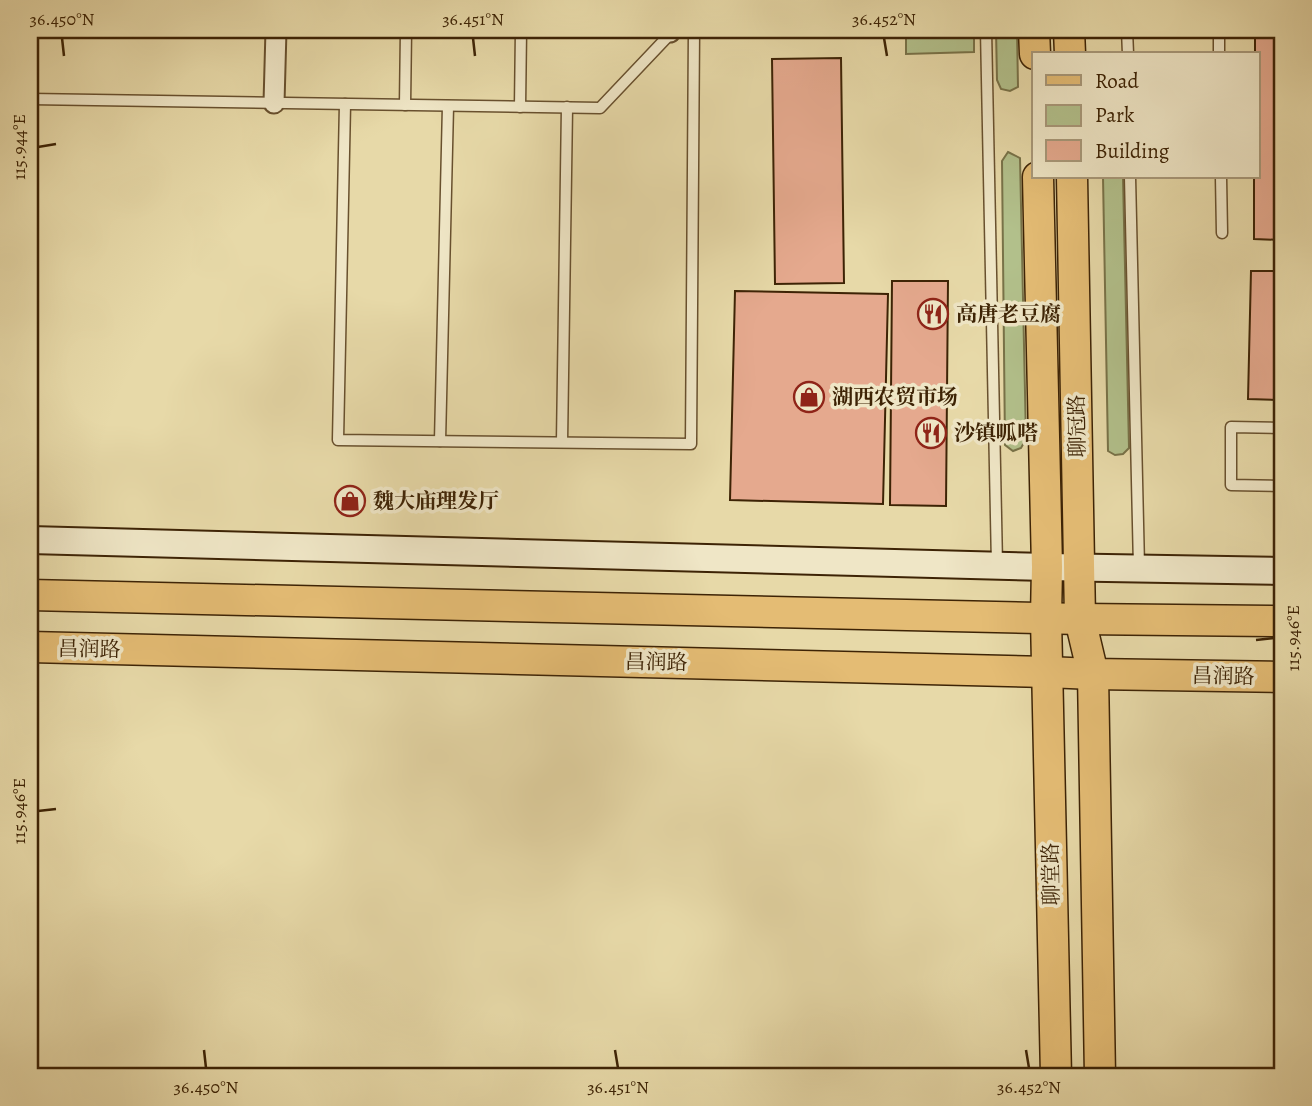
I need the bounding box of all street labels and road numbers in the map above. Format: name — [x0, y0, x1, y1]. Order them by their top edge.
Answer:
street label: 聊冠路 — [1062, 394, 1092, 458]
street label: 昌润路 — [57, 634, 121, 664]
street label: 昌润路 — [624, 647, 688, 677]
street label: 昌润路 — [1191, 661, 1255, 691]
street label: 聊堂路 — [1036, 842, 1066, 906]

